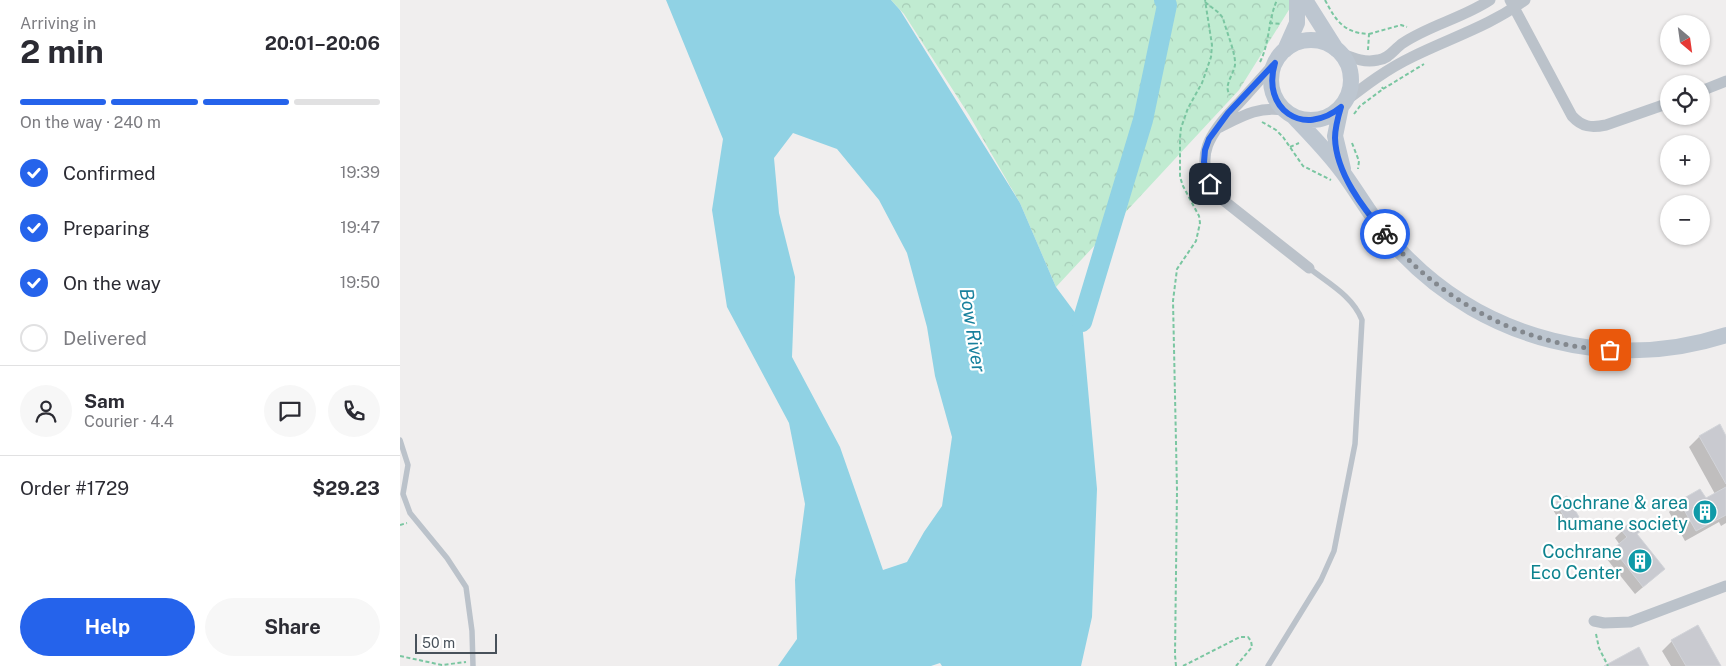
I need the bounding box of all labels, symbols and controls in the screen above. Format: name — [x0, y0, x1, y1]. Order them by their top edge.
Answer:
text: Arriving in — [20, 14, 96, 33]
north arrow — [1660, 15, 1710, 65]
map controls — [1660, 15, 1710, 245]
text: 20:01–20:06 — [265, 32, 380, 54]
text: 2 min — [20, 33, 104, 70]
button: locate — [1660, 75, 1710, 125]
text: On the way · 240 m — [20, 113, 161, 132]
button: + — [1660, 135, 1710, 185]
icon: check — [20, 159, 48, 187]
text: Confirmed — [63, 162, 156, 184]
text: 19:39 — [340, 163, 380, 182]
pin — [1189, 163, 1231, 205]
icon: home — [1196, 170, 1224, 198]
button: − — [1660, 195, 1710, 245]
courier — [1360, 209, 1410, 259]
icon: check — [20, 214, 48, 242]
text: Preparing — [63, 217, 150, 239]
text: 19:47 — [340, 218, 380, 237]
icon: bike — [1371, 220, 1399, 248]
icon: check — [20, 269, 48, 297]
text: On the way — [63, 272, 161, 294]
text: 19:50 — [340, 273, 380, 292]
water label: Bow River — [956, 287, 991, 374]
text: Delivered — [63, 327, 147, 349]
pin — [1589, 329, 1631, 371]
icon: bag — [1596, 336, 1624, 364]
button: person — [20, 385, 72, 437]
button: chat — [264, 385, 316, 437]
button: phone — [328, 385, 380, 437]
text: Sam — [84, 390, 125, 412]
text: Courier · 4.4 — [84, 412, 174, 431]
text: Order #1729 — [20, 477, 129, 499]
text: $29.23 — [312, 477, 380, 499]
place label: Cochrane & area humane society — [1550, 492, 1688, 534]
building icon: Cochrane & area humane society — [1692, 499, 1718, 525]
place label: Cochrane Eco Center — [1530, 541, 1622, 583]
building icon: Cochrane Eco Center — [1627, 548, 1653, 574]
button: Help — [20, 598, 195, 656]
button: Share — [205, 598, 380, 656]
scale bar — [415, 631, 498, 654]
text: 50 m — [422, 635, 455, 651]

